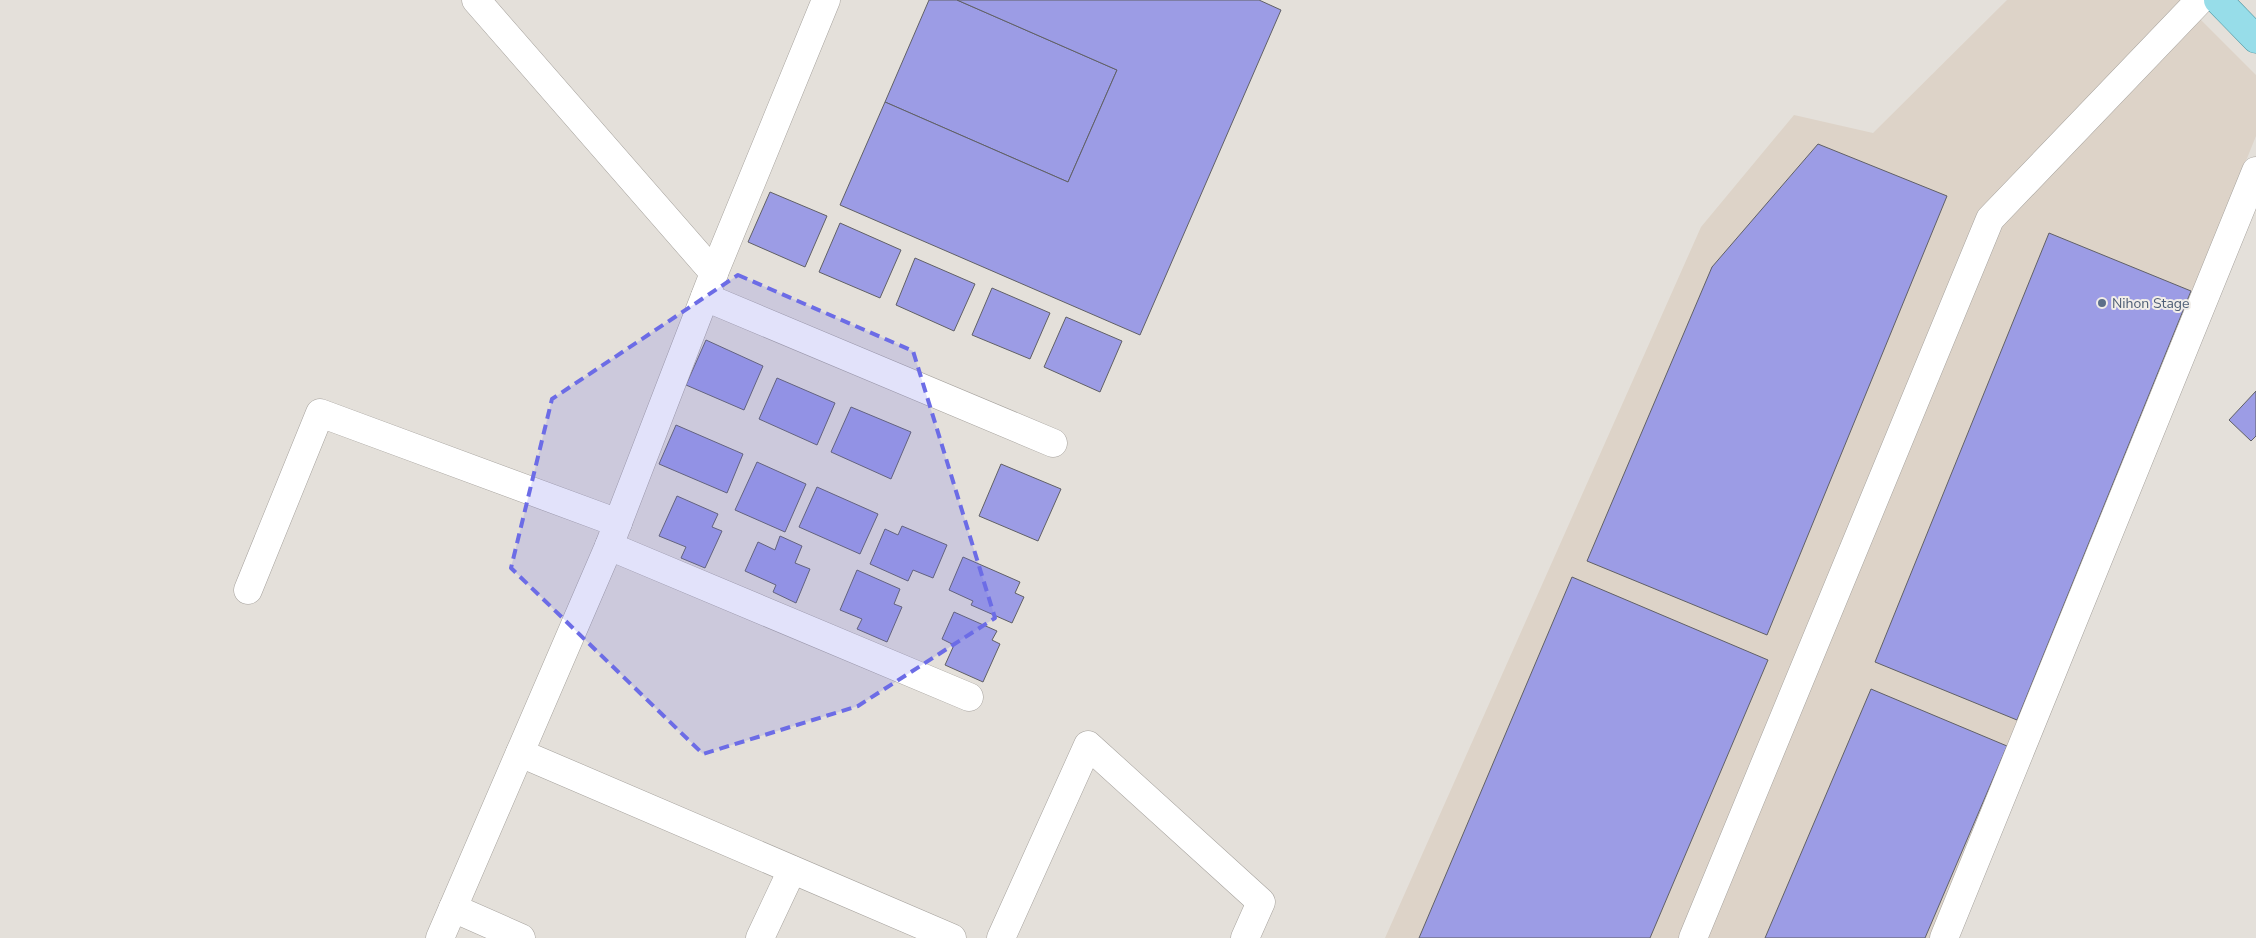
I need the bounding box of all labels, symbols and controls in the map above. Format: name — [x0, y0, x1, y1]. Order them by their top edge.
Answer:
place label: Nihon Stage — [2112, 294, 2189, 313]
marker: Nihon Stage — [2096, 297, 2108, 309]

